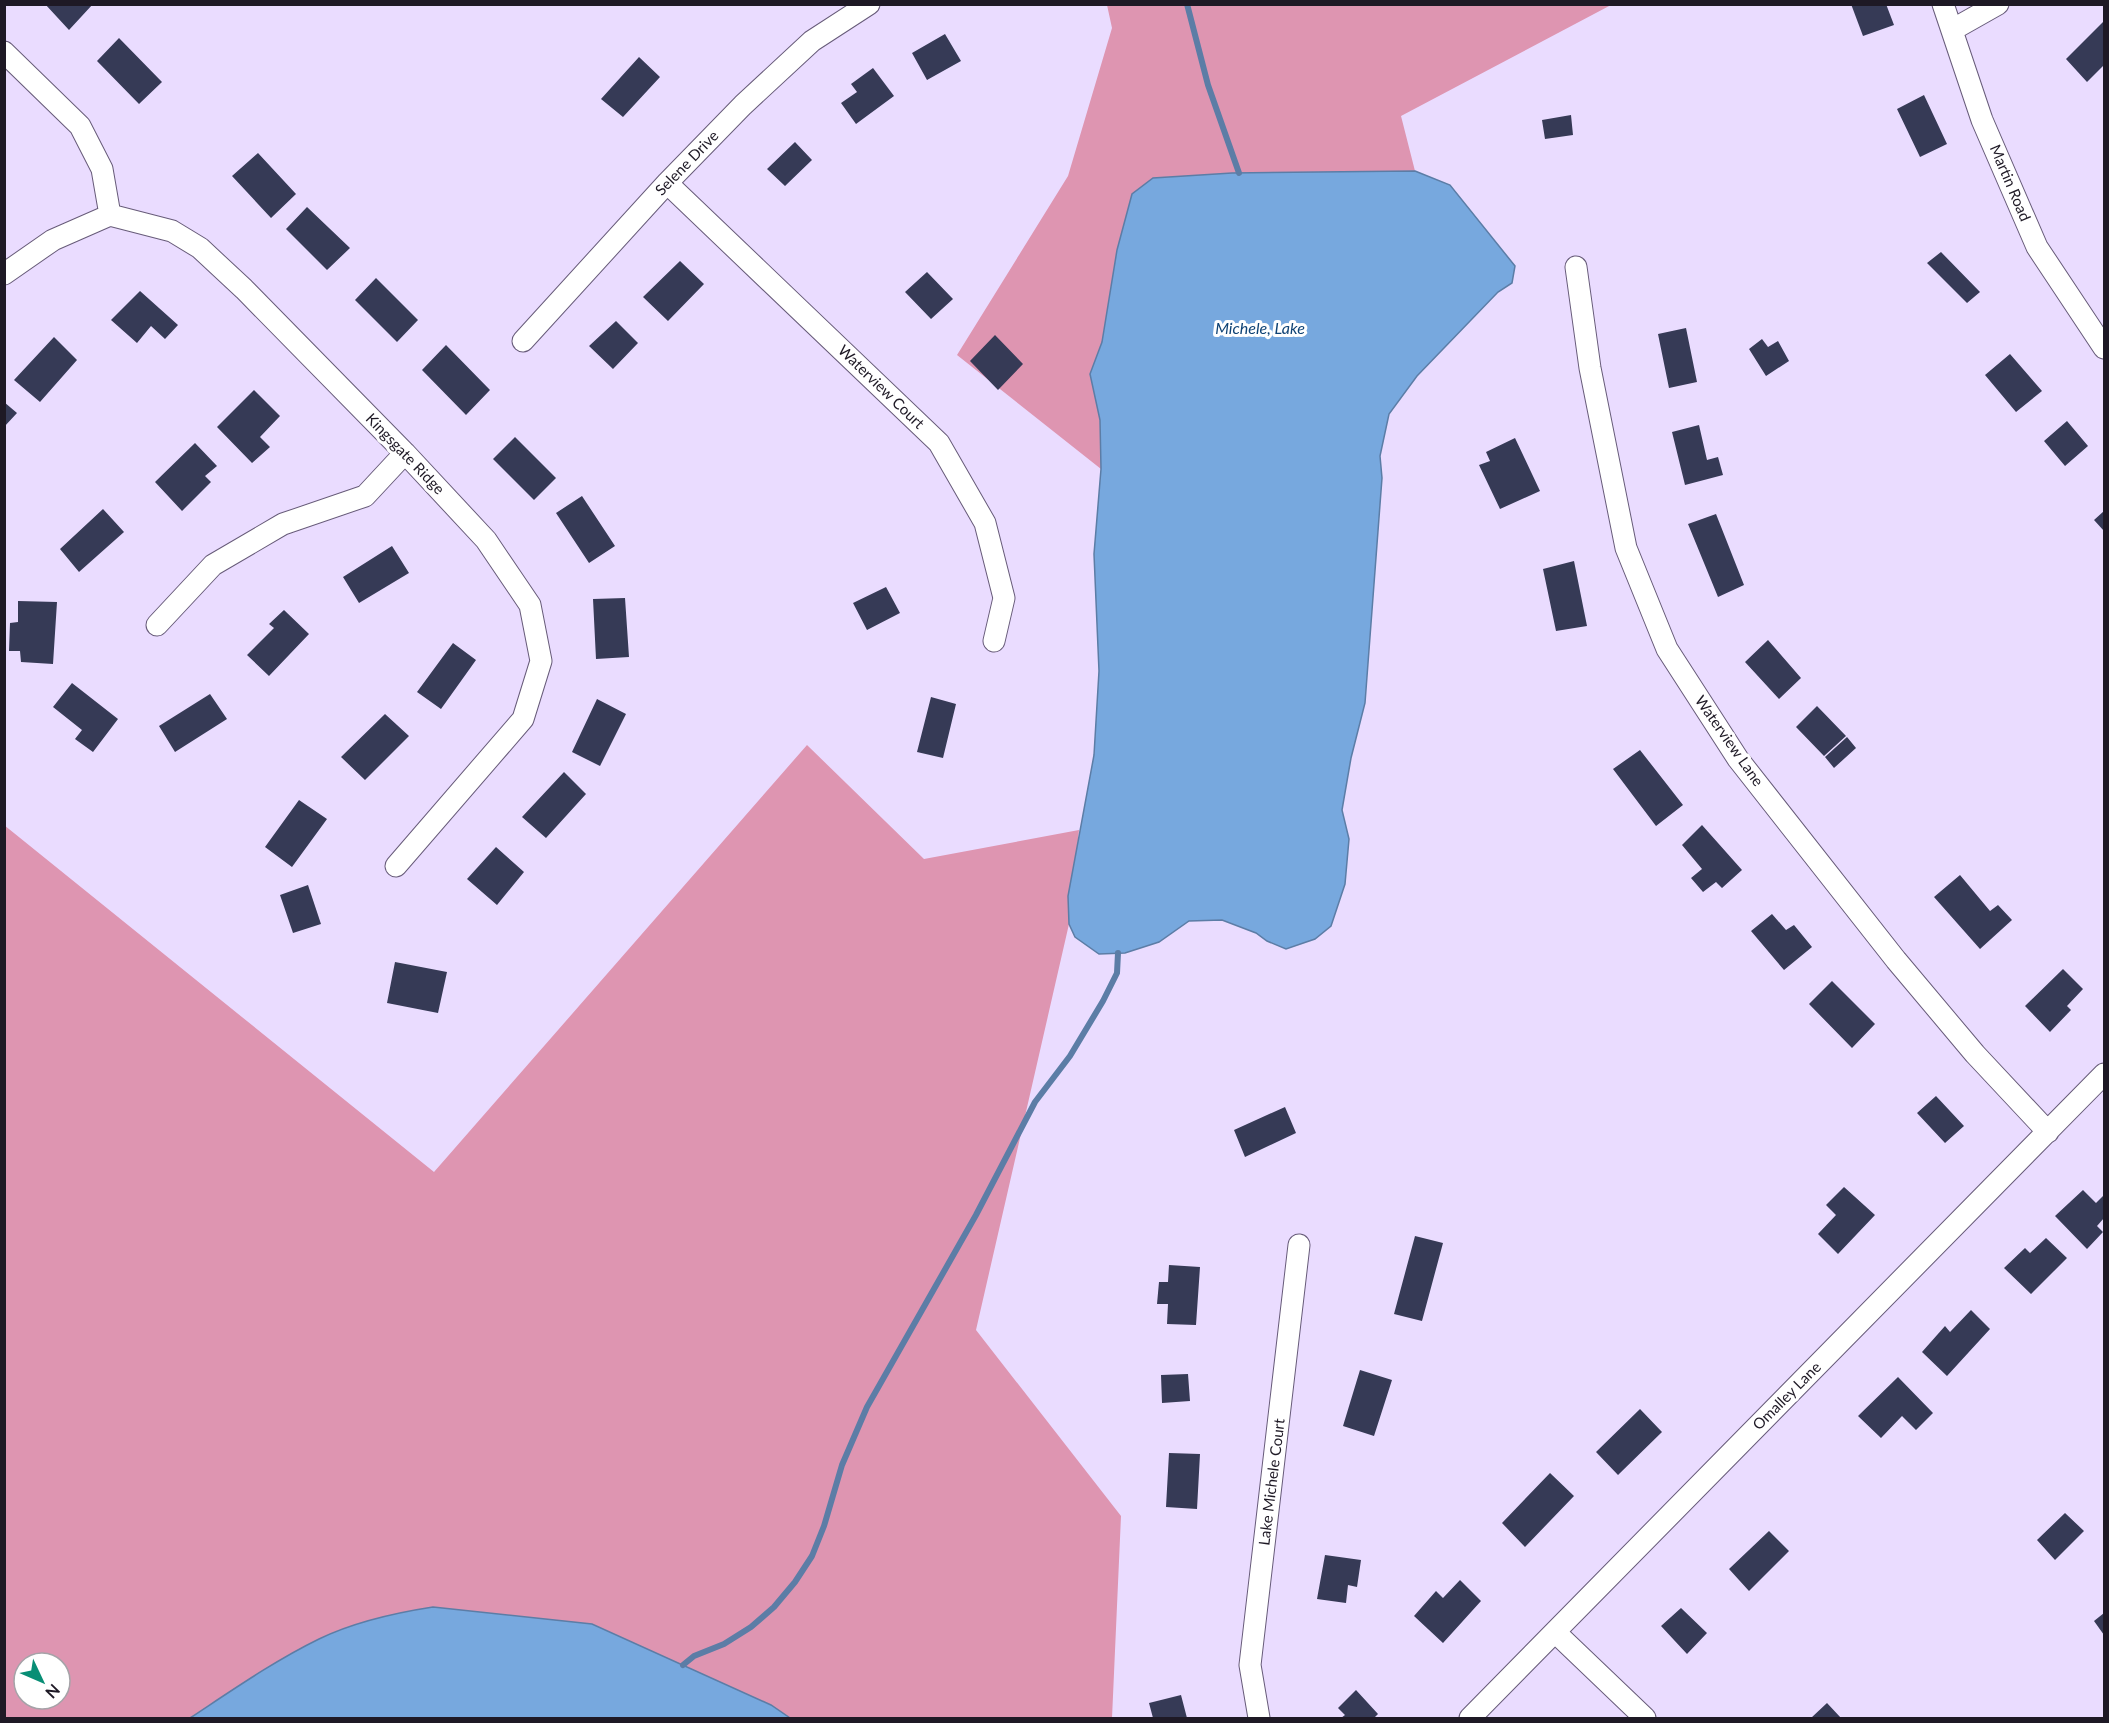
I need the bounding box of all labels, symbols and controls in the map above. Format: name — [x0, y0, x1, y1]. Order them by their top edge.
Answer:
street label: Selene Drive — [651, 126, 722, 199]
street label: Martin Road — [1987, 142, 2035, 224]
water label: Michele, Lake — [1215, 318, 1305, 337]
street label: Waterview Court — [835, 341, 929, 432]
street label: Kingsgate Ridge — [363, 409, 449, 497]
street label: Waterview Lane — [1692, 692, 1768, 789]
street label: Omalley Lane — [1748, 1357, 1824, 1433]
street label: Lake Michele Court — [1254, 1417, 1288, 1546]
north arrow — [12, 1651, 72, 1711]
text: N — [42, 1681, 64, 1703]

